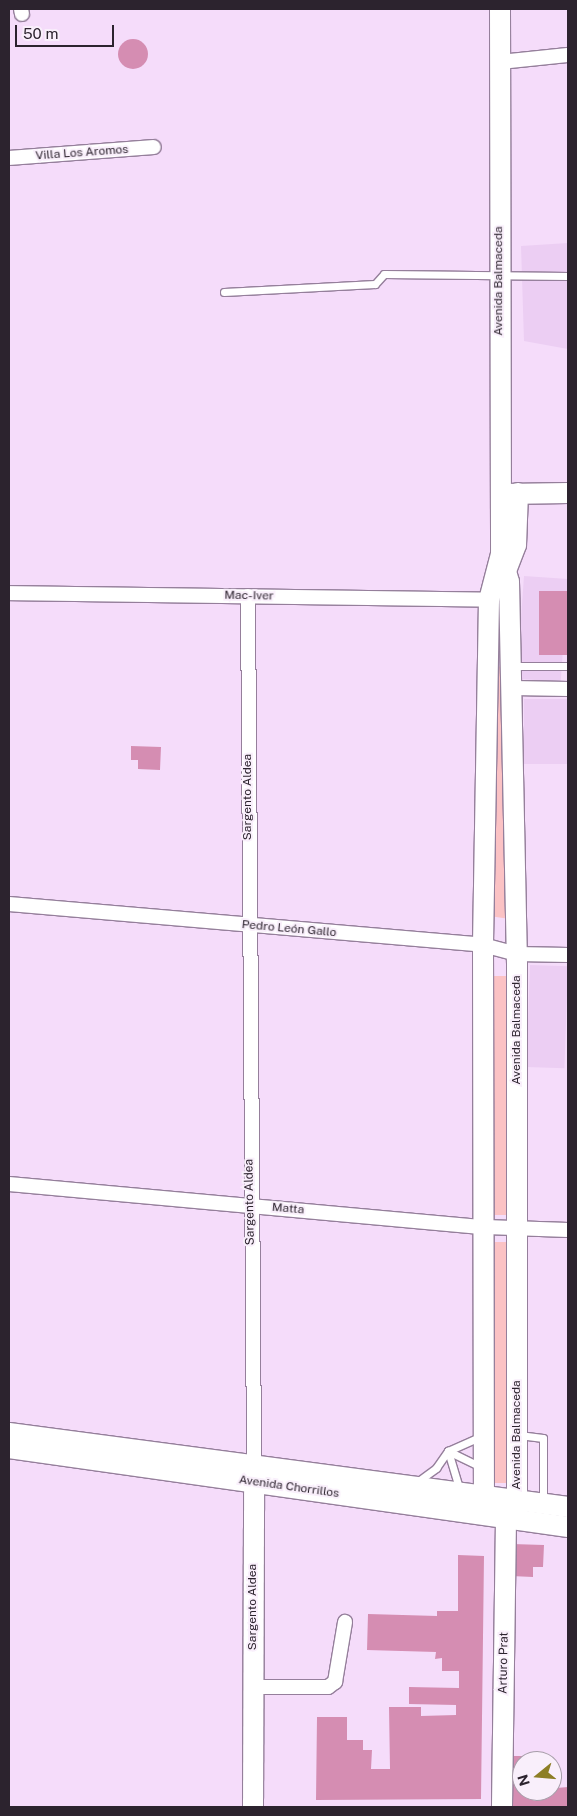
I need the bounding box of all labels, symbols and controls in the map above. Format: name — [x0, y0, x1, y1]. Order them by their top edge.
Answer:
scale bar — [18, 15, 116, 47]
text: 50 m — [23, 25, 58, 42]
street label: Villa Los Aromos — [35, 143, 129, 163]
street label: Avenida Balmaceda — [492, 226, 506, 336]
street label: Mac-Iver — [224, 588, 274, 604]
street label: Sargento Aldea — [241, 754, 255, 840]
street label: Pedro León Gallo — [241, 918, 337, 940]
street label: Avenida Balmaceda — [510, 975, 524, 1085]
street label: Sargento Aldea — [242, 1159, 258, 1245]
street label: Matta — [271, 1200, 305, 1218]
street label: Avenida Balmaceda — [510, 1380, 524, 1490]
street label: Avenida Chorrillos — [238, 1473, 340, 1501]
street label: Sargento Aldea — [246, 1564, 260, 1650]
street label: Arturo Prat — [496, 1632, 512, 1694]
north arrow — [512, 1751, 562, 1801]
text: N — [514, 1773, 533, 1788]

